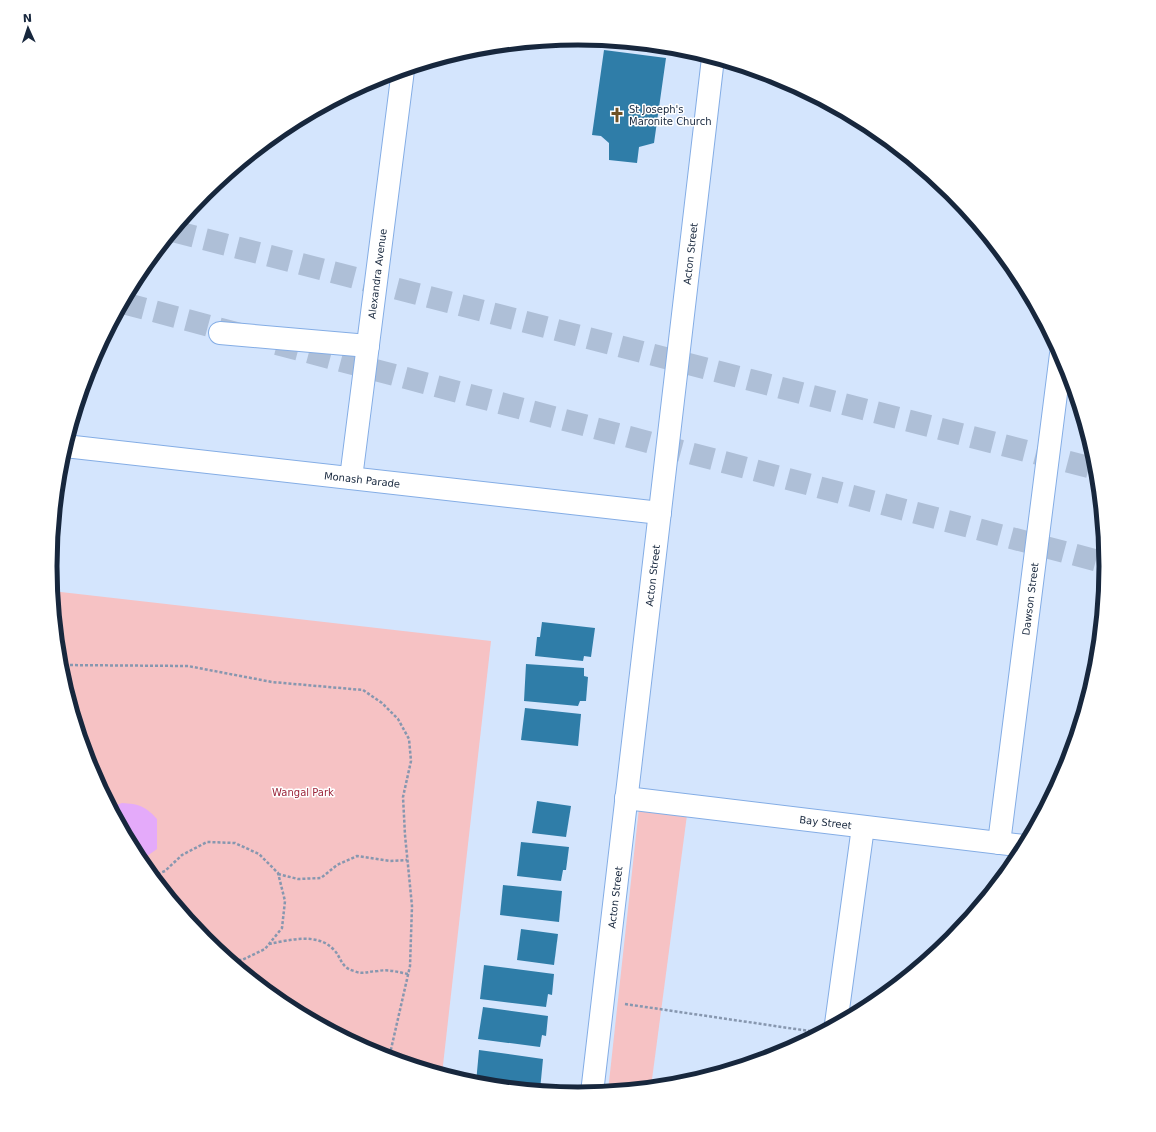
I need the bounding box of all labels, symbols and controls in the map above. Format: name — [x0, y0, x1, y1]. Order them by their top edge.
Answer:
north arrow — [8, 8, 48, 48]
text: N — [23, 12, 32, 25]
place label: St Joseph's Maronite Church — [629, 104, 712, 127]
church icon: St Joseph's Maronite Church — [608, 106, 626, 124]
street label: Acton Street — [681, 222, 699, 285]
street label: Alexandra Avenue — [366, 228, 388, 319]
street label: Monash Parade — [323, 470, 401, 489]
street label: Acton Street — [643, 544, 662, 607]
street label: Dawson Street — [1020, 562, 1040, 636]
park label: Wangal Park — [272, 787, 334, 798]
street label: Bay Street — [799, 813, 852, 831]
street label: Acton Street — [606, 866, 624, 929]

